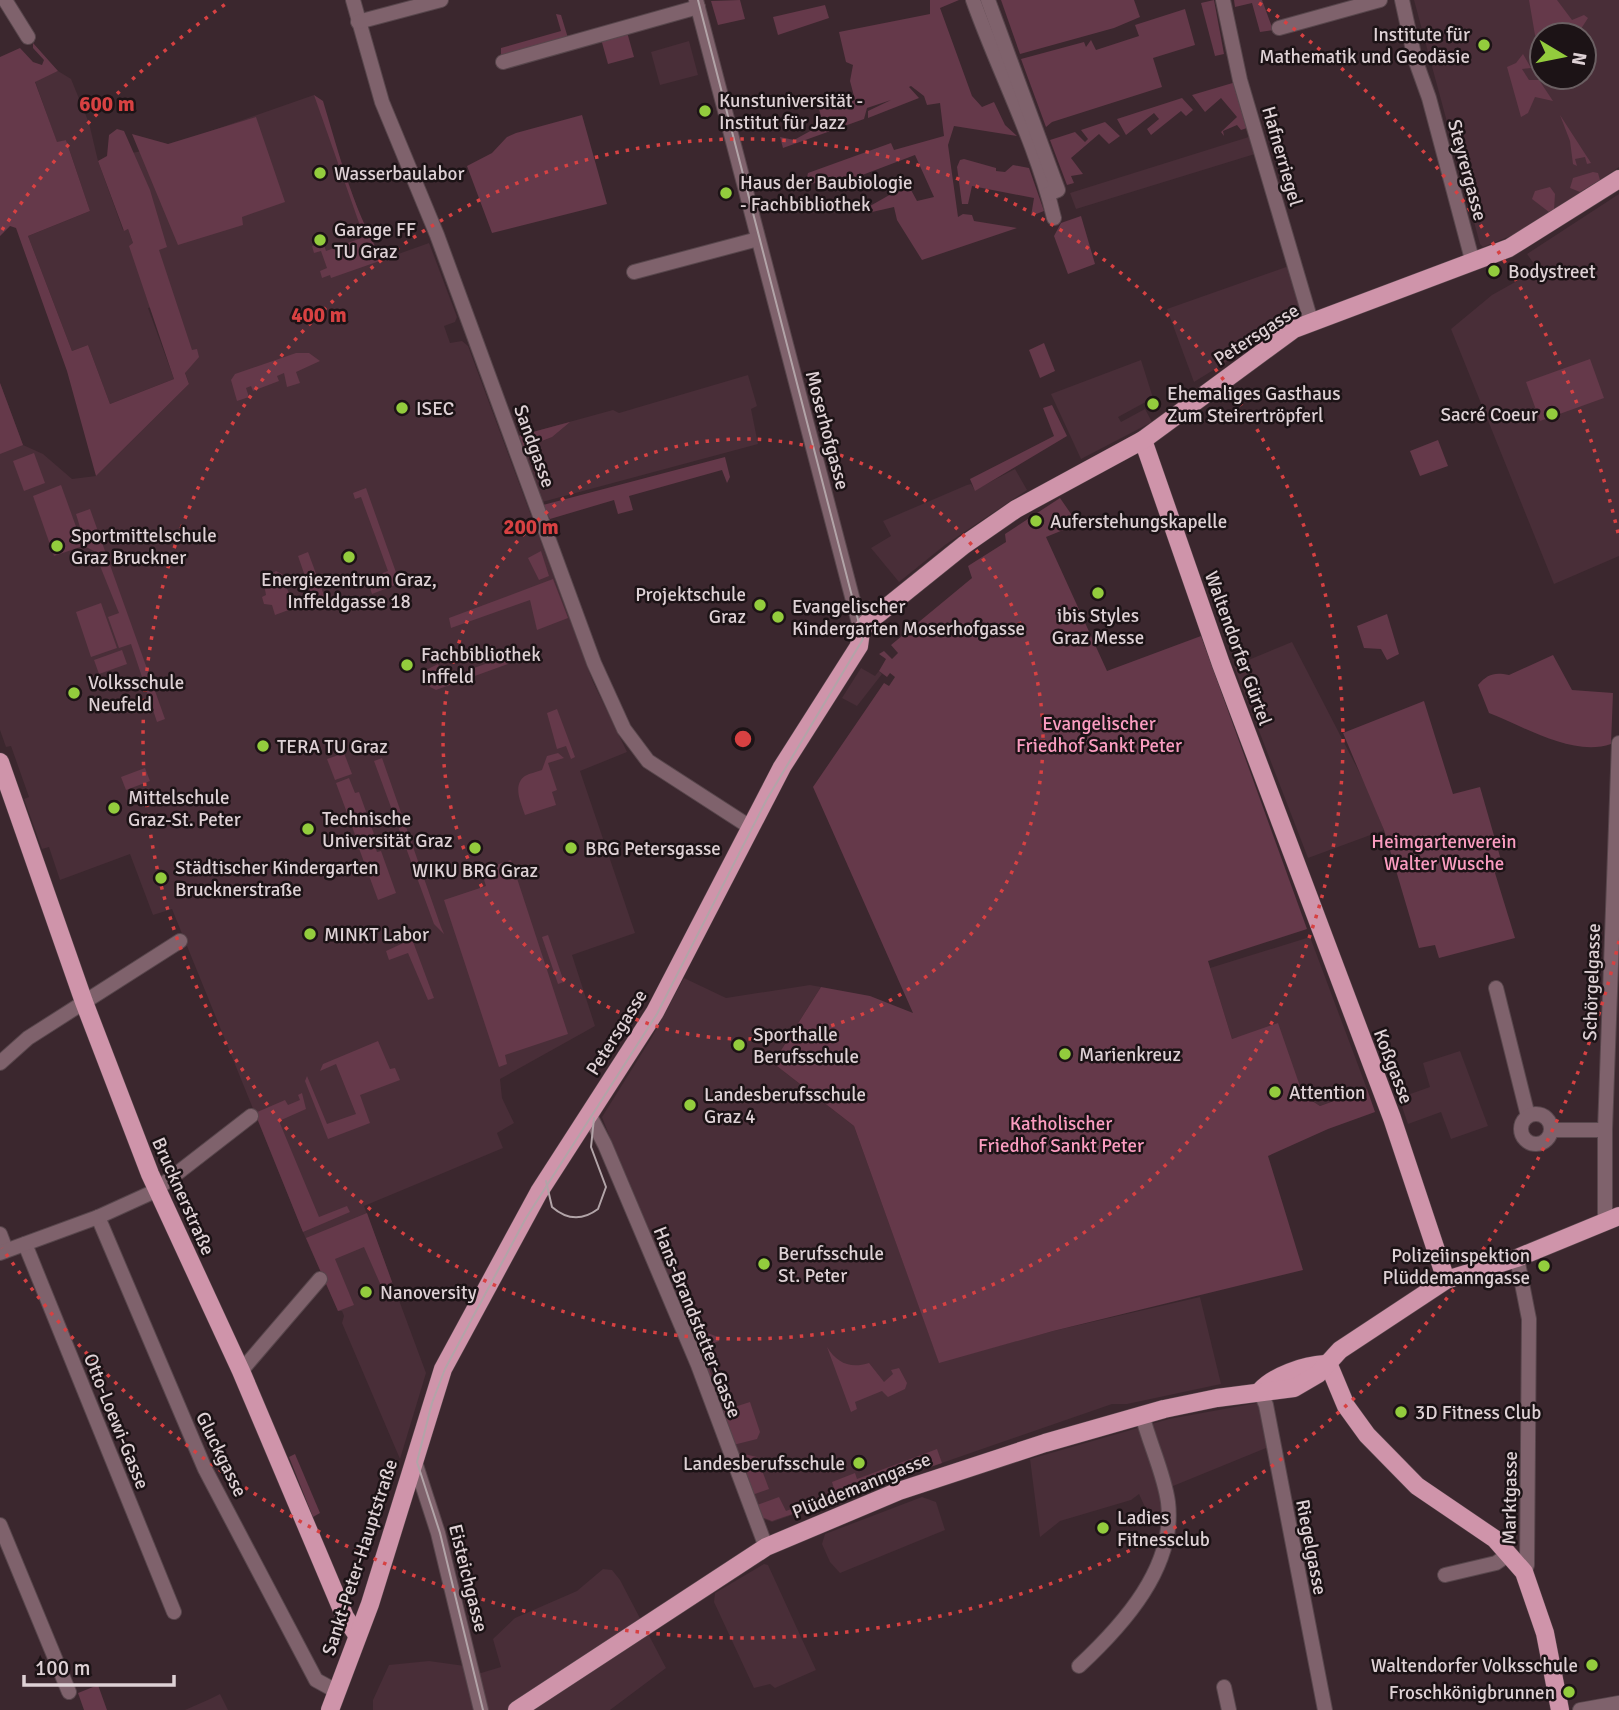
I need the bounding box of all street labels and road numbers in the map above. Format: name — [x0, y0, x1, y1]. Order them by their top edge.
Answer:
street label: Hafnerriegel — [1256, 104, 1308, 209]
street label: Steyrergasse — [1442, 117, 1492, 224]
street label: Petersgasse — [1209, 298, 1304, 371]
street label: Moserhofgasse — [800, 368, 854, 492]
street label: Sandgasse — [508, 402, 560, 491]
street label: Waltendorfer Gürtel — [1199, 568, 1277, 729]
street label: Schörgelgasse — [1578, 923, 1606, 1041]
street label: Petersgasse — [581, 985, 653, 1080]
street label: Koßgasse — [1368, 1025, 1418, 1107]
street label: Brucknerstraße — [146, 1134, 220, 1259]
street label: Hans-Brandstetter-Gasse — [648, 1223, 746, 1422]
street label: Otto-Loewi-Gasse — [78, 1350, 154, 1493]
street label: Gluckgasse — [190, 1408, 252, 1501]
street label: Plüddemanngasse — [788, 1447, 934, 1525]
street label: Marktgasse — [1497, 1451, 1523, 1545]
street label: Sankt-Peter-Hauptstraße — [317, 1456, 403, 1659]
street label: Riegelgasse — [1290, 1497, 1332, 1597]
street label: Eisteichgasse — [443, 1522, 493, 1635]

